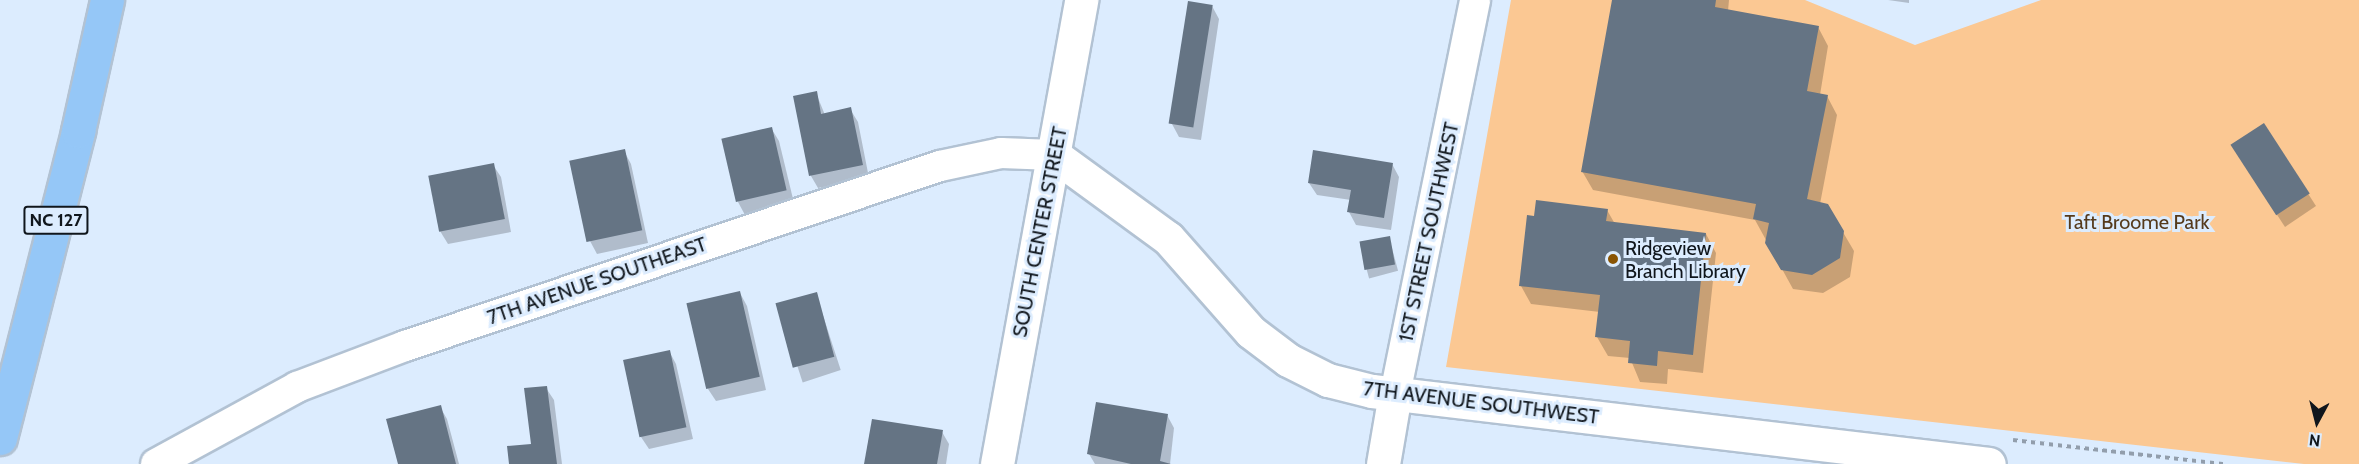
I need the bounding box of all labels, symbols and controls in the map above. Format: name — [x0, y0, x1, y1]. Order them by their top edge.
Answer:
street label: 1ST STREET SOUTHWEST — [1394, 120, 1464, 344]
street label: SOUTH CENTER STREET — [1008, 125, 1072, 339]
road number: NC 127 — [23, 205, 89, 235]
park label: Taft Broome Park — [2065, 210, 2209, 234]
street label: 7TH AVENUE SOUTHEAST — [484, 232, 710, 330]
place label: Ridgeview Branch Library — [1625, 236, 1746, 283]
marker: Ridgeview Branch Library — [1606, 252, 1620, 266]
street label: 7TH AVENUE SOUTHWEST — [1362, 377, 1600, 429]
north arrow — [2287, 392, 2347, 452]
text: N — [2308, 430, 2322, 450]

